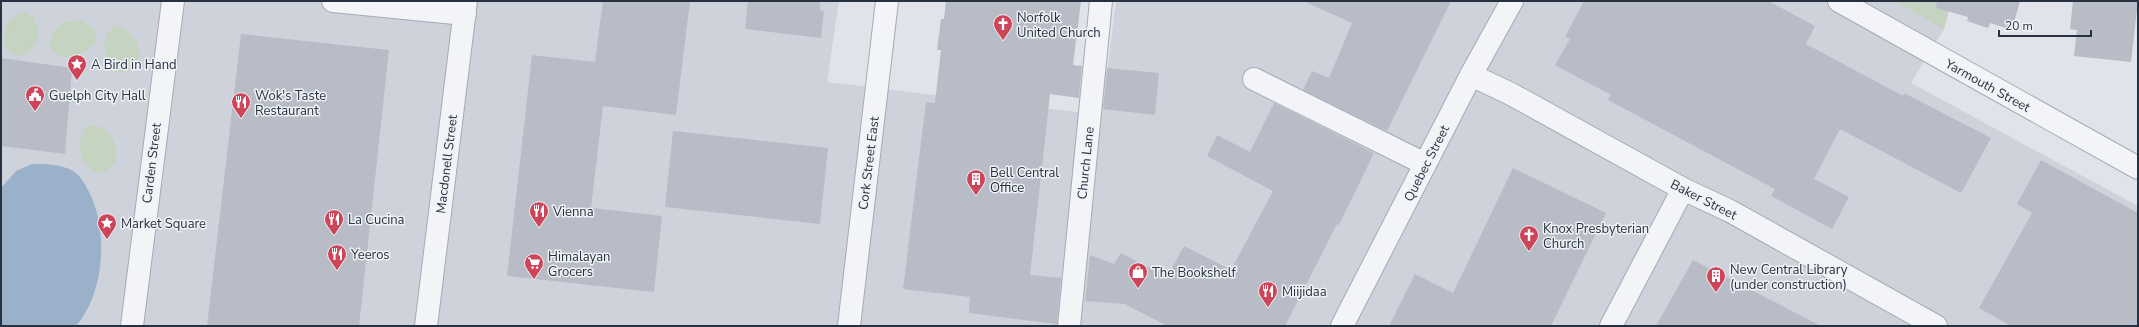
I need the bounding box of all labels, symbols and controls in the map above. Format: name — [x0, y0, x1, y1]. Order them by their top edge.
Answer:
place label: Norfolk United Church — [1017, 9, 1101, 42]
scale bar — [1999, 12, 2091, 38]
church icon: Norfolk United Church — [992, 13, 1014, 41]
text: 20 m — [2005, 18, 2033, 34]
place icon: A Bird in Hand — [66, 53, 88, 81]
street label: Yarmouth Street — [1941, 55, 2034, 117]
place label: A Bird in Hand — [91, 56, 177, 74]
public building icon: Guelph City Hall — [24, 84, 46, 112]
place label: Guelph City Hall — [49, 87, 146, 105]
place label: Wok's Taste Restaurant — [255, 87, 326, 120]
restaurant icon: Wok's Taste Restaurant — [230, 91, 252, 119]
street label: Macdonell Street — [432, 113, 462, 215]
street label: Cork Street East — [854, 115, 884, 211]
street label: Carden Street — [138, 122, 166, 204]
street label: Quebec Street — [1400, 122, 1454, 205]
street label: Church Lane — [1073, 126, 1099, 200]
place label: Bell Central Office — [990, 164, 1059, 197]
building icon: Bell Central Office — [965, 168, 987, 196]
street label: Baker Street — [1667, 175, 1740, 225]
restaurant icon: Vienna — [528, 200, 550, 228]
place label: Vienna — [552, 203, 594, 221]
restaurant icon: La Cucina — [323, 208, 345, 236]
place label: La Cucina — [348, 211, 405, 229]
place icon: Market Square — [96, 212, 118, 240]
place label: Market Square — [121, 215, 206, 233]
place label: Knox Presbyterian Church — [1543, 220, 1649, 253]
church icon: Knox Presbyterian Church — [1518, 224, 1540, 252]
restaurant icon: Yeeros — [326, 243, 348, 271]
place label: Yeeros — [350, 246, 390, 264]
place label: Himalayan Grocers — [548, 248, 610, 281]
supermarket icon: Himalayan Grocers — [523, 252, 545, 280]
shop icon: The Bookshelf — [1127, 261, 1149, 289]
place label: New Central Library (under construction) — [1730, 261, 1848, 294]
place label: The Bookshelf — [1152, 264, 1236, 282]
building icon: New Central Library (under construction) — [1705, 265, 1727, 293]
restaurant icon: Miijidaa — [1257, 280, 1279, 308]
place label: Miijidaa — [1282, 283, 1327, 301]

